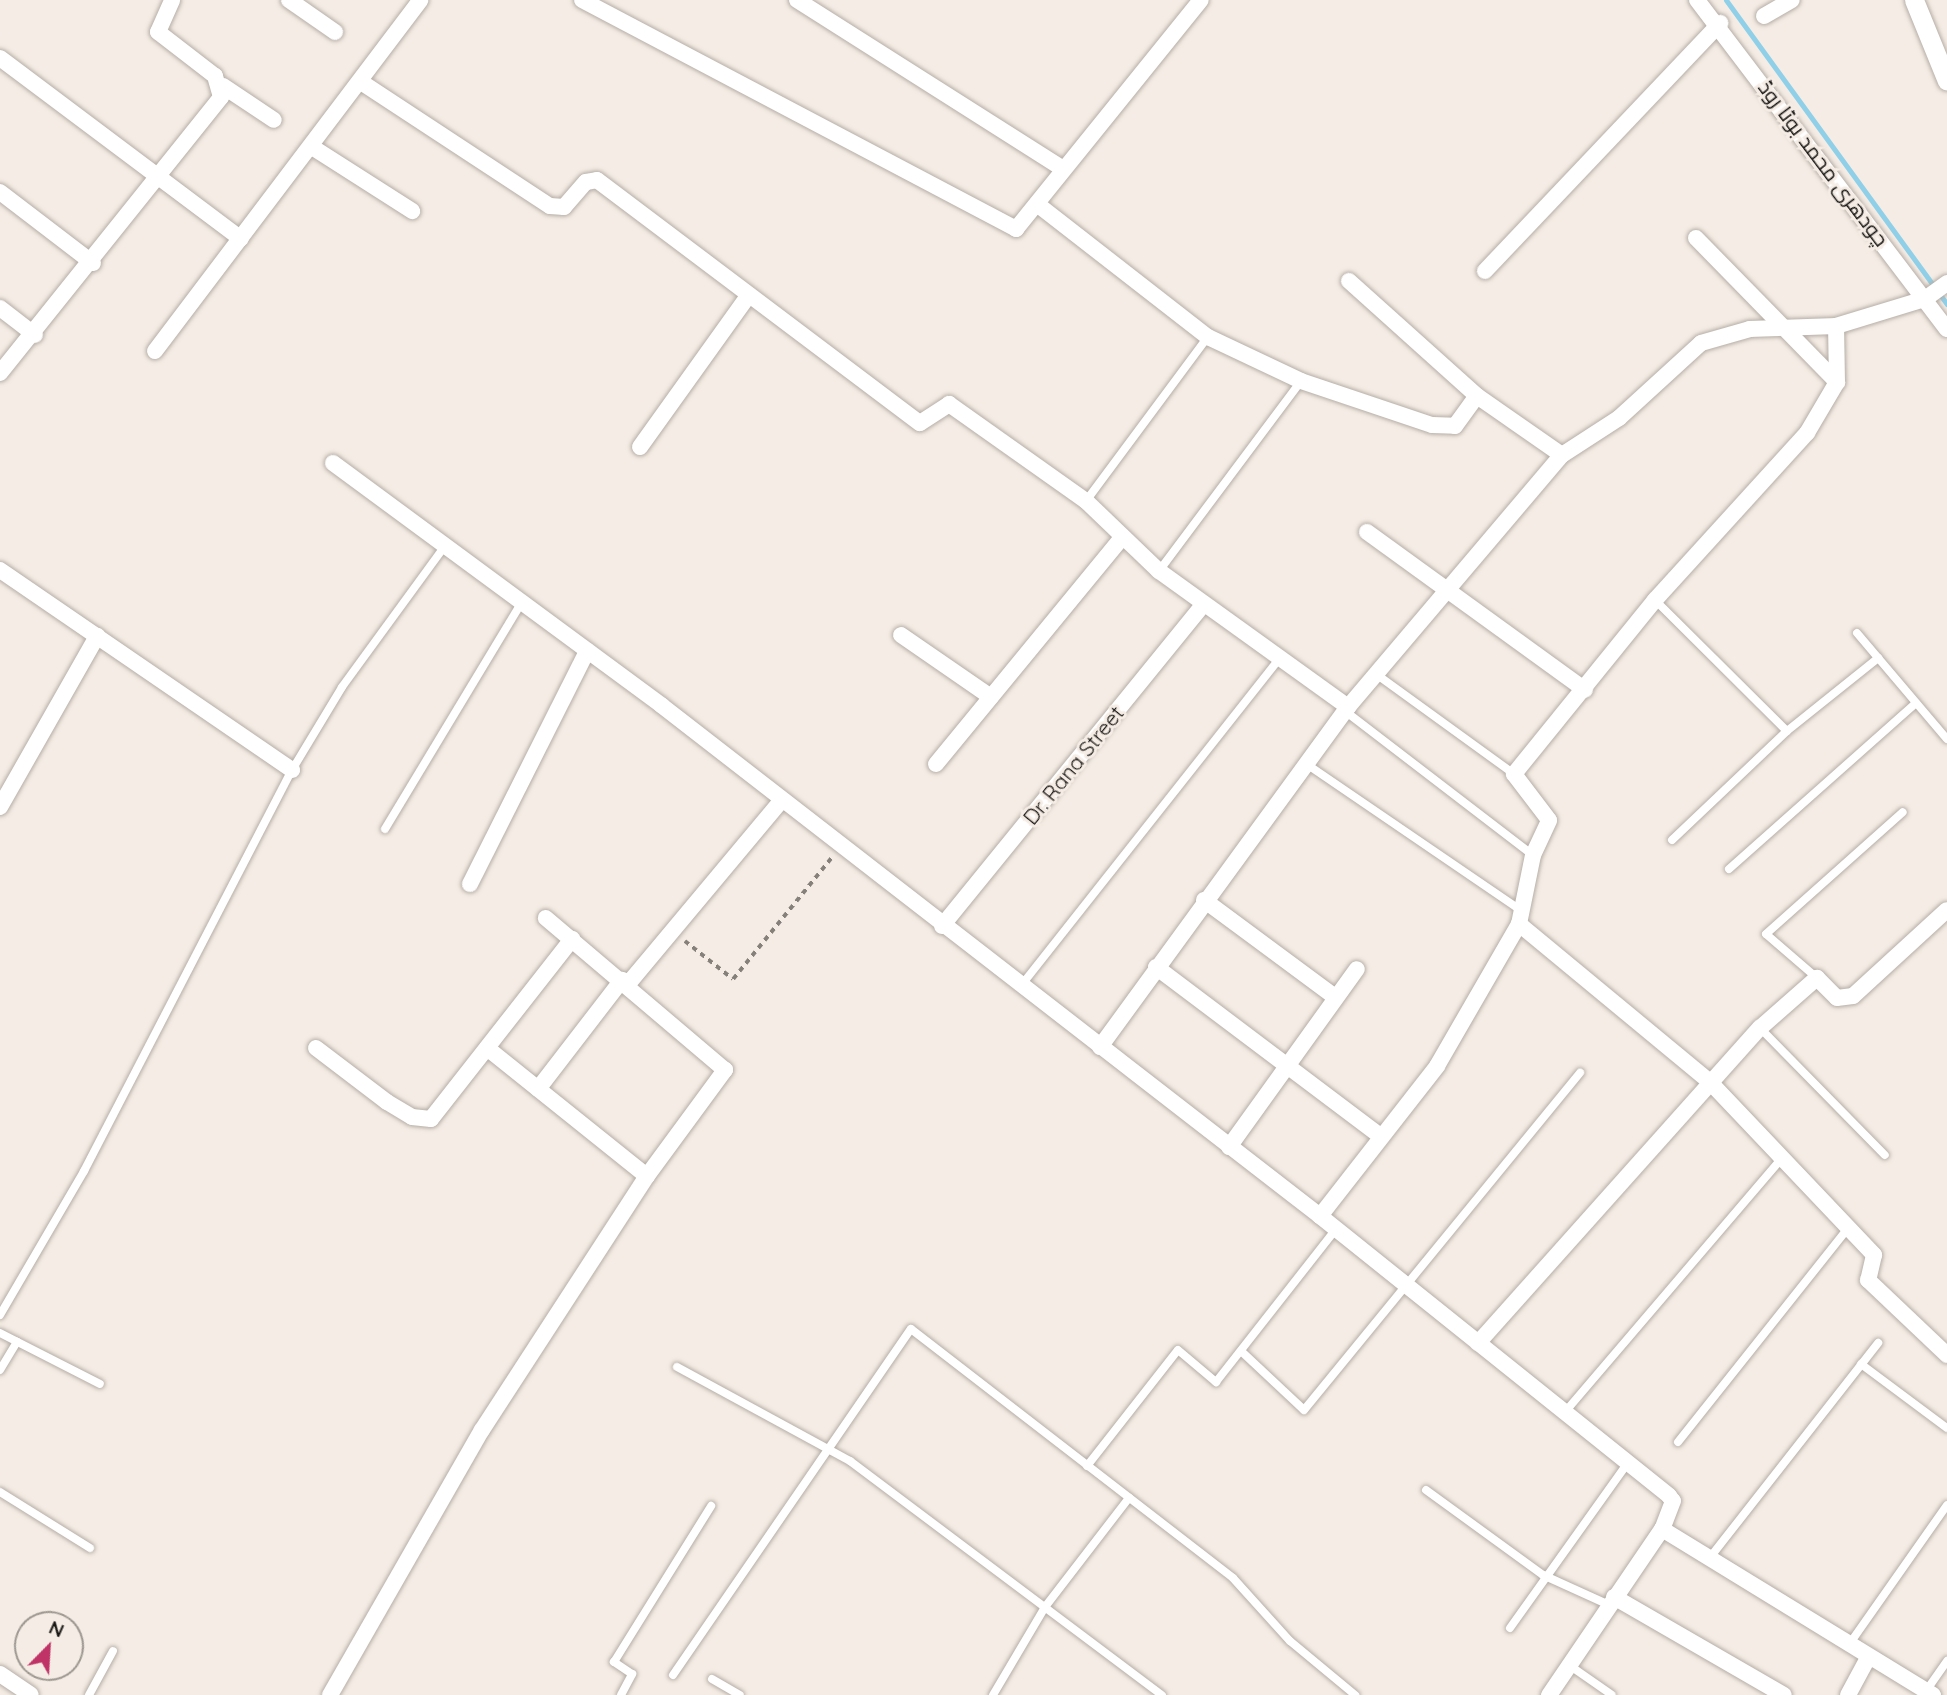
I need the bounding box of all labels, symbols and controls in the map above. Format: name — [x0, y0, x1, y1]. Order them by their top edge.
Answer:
street label: چودھری محمد بوٹا روڈ — [1753, 75, 1895, 251]
street label: Dr. Rana Street — [1017, 701, 1129, 829]
north arrow — [14, 1611, 84, 1681]
text: N — [45, 1615, 68, 1642]

